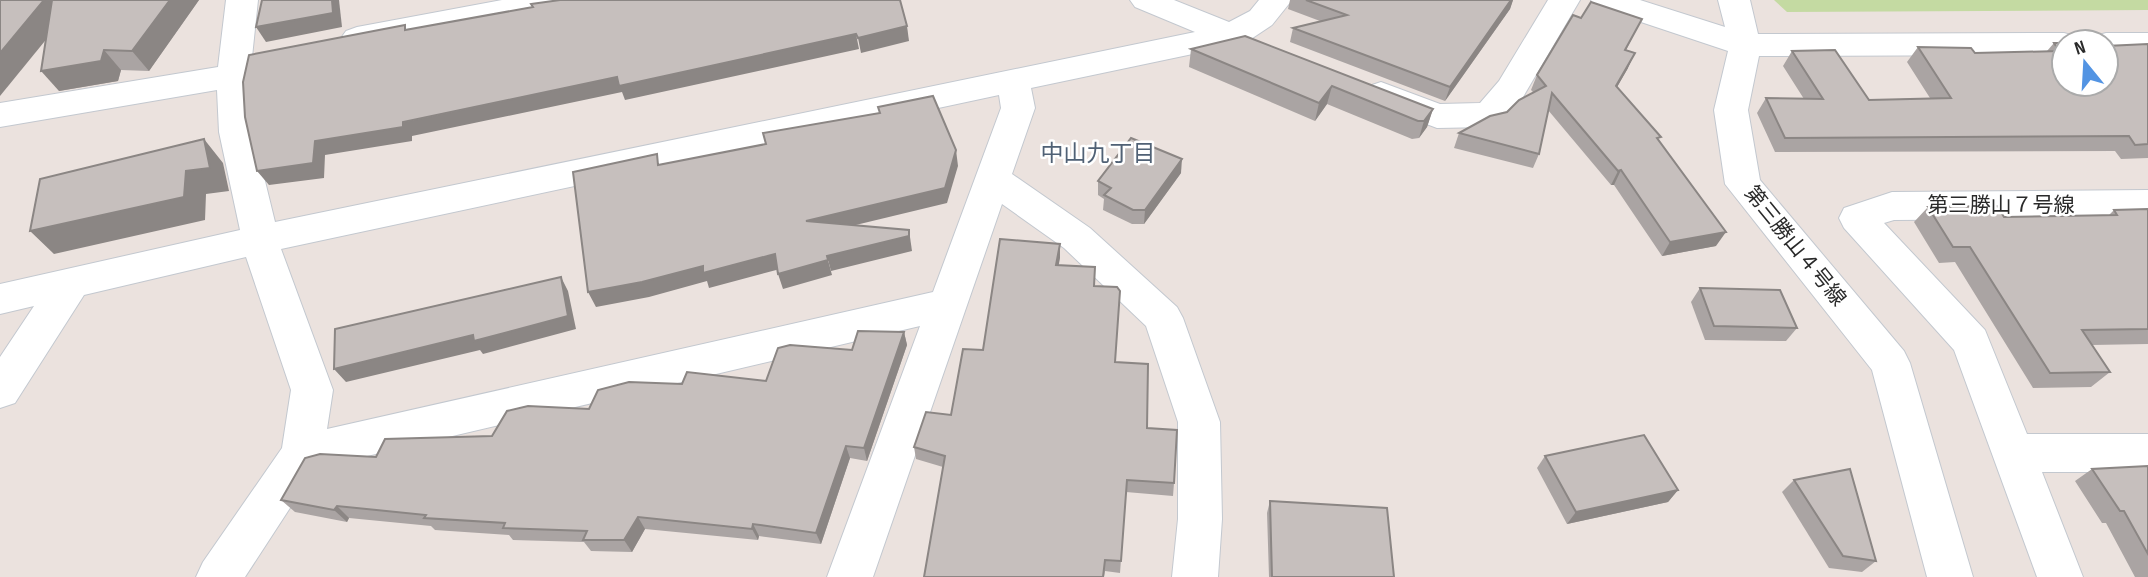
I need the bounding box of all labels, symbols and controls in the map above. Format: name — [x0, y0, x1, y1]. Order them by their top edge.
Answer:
north arrow — [2050, 28, 2120, 98]
text: N — [2072, 36, 2089, 61]
district label: 中山九丁目 — [1041, 140, 1156, 168]
street label: 第三勝山４号線 — [1739, 181, 1851, 311]
street label: 第三勝山７号線 — [1928, 193, 2075, 218]

